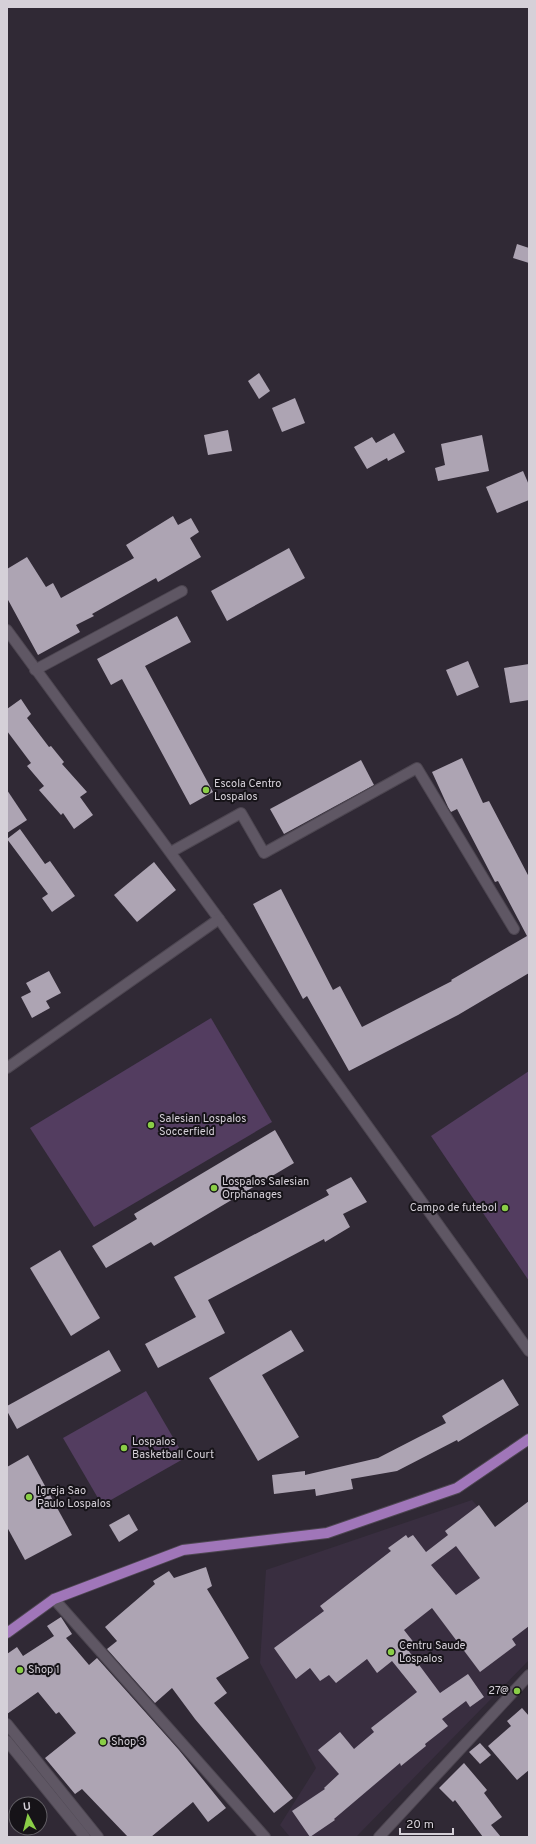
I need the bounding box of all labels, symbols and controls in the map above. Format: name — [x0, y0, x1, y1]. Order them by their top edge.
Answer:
place label: Escola Centro Lospalos — [214, 777, 282, 804]
marker: Escola Centro Lospalos — [201, 785, 211, 795]
place label: Salesian Lospalos Soccerfield — [159, 1112, 246, 1139]
marker: Salesian Lospalos Soccerfield — [146, 1120, 156, 1130]
place label: Lospalos Salesian Orphanages — [222, 1175, 309, 1202]
marker: Lospalos Salesian Orphanages — [209, 1183, 219, 1193]
place label: Campo de futebol — [410, 1201, 497, 1215]
marker: Campo de futebol — [500, 1203, 510, 1213]
place label: Lospalos Basketball Court — [132, 1435, 214, 1462]
marker: Lospalos Basketball Court — [119, 1443, 129, 1453]
place label: Igreja Sao Paulo Lospalos — [37, 1484, 111, 1511]
marker: Igreja Sao Paulo Lospalos — [24, 1492, 34, 1502]
place label: Centru Saude Lospalos — [399, 1639, 466, 1666]
marker: Centru Saude Lospalos — [386, 1647, 396, 1657]
place label: Shop 1 — [28, 1663, 60, 1677]
marker: Shop 1 — [15, 1665, 25, 1675]
place label: 27@ — [488, 1684, 509, 1698]
marker: 27@ — [512, 1686, 522, 1696]
place label: Shop 3 — [111, 1735, 145, 1749]
marker: Shop 3 — [98, 1737, 108, 1747]
north arrow — [8, 1796, 48, 1836]
text: U — [22, 1800, 32, 1814]
scale bar — [400, 1810, 453, 1836]
text: 20 m — [406, 1817, 434, 1833]

